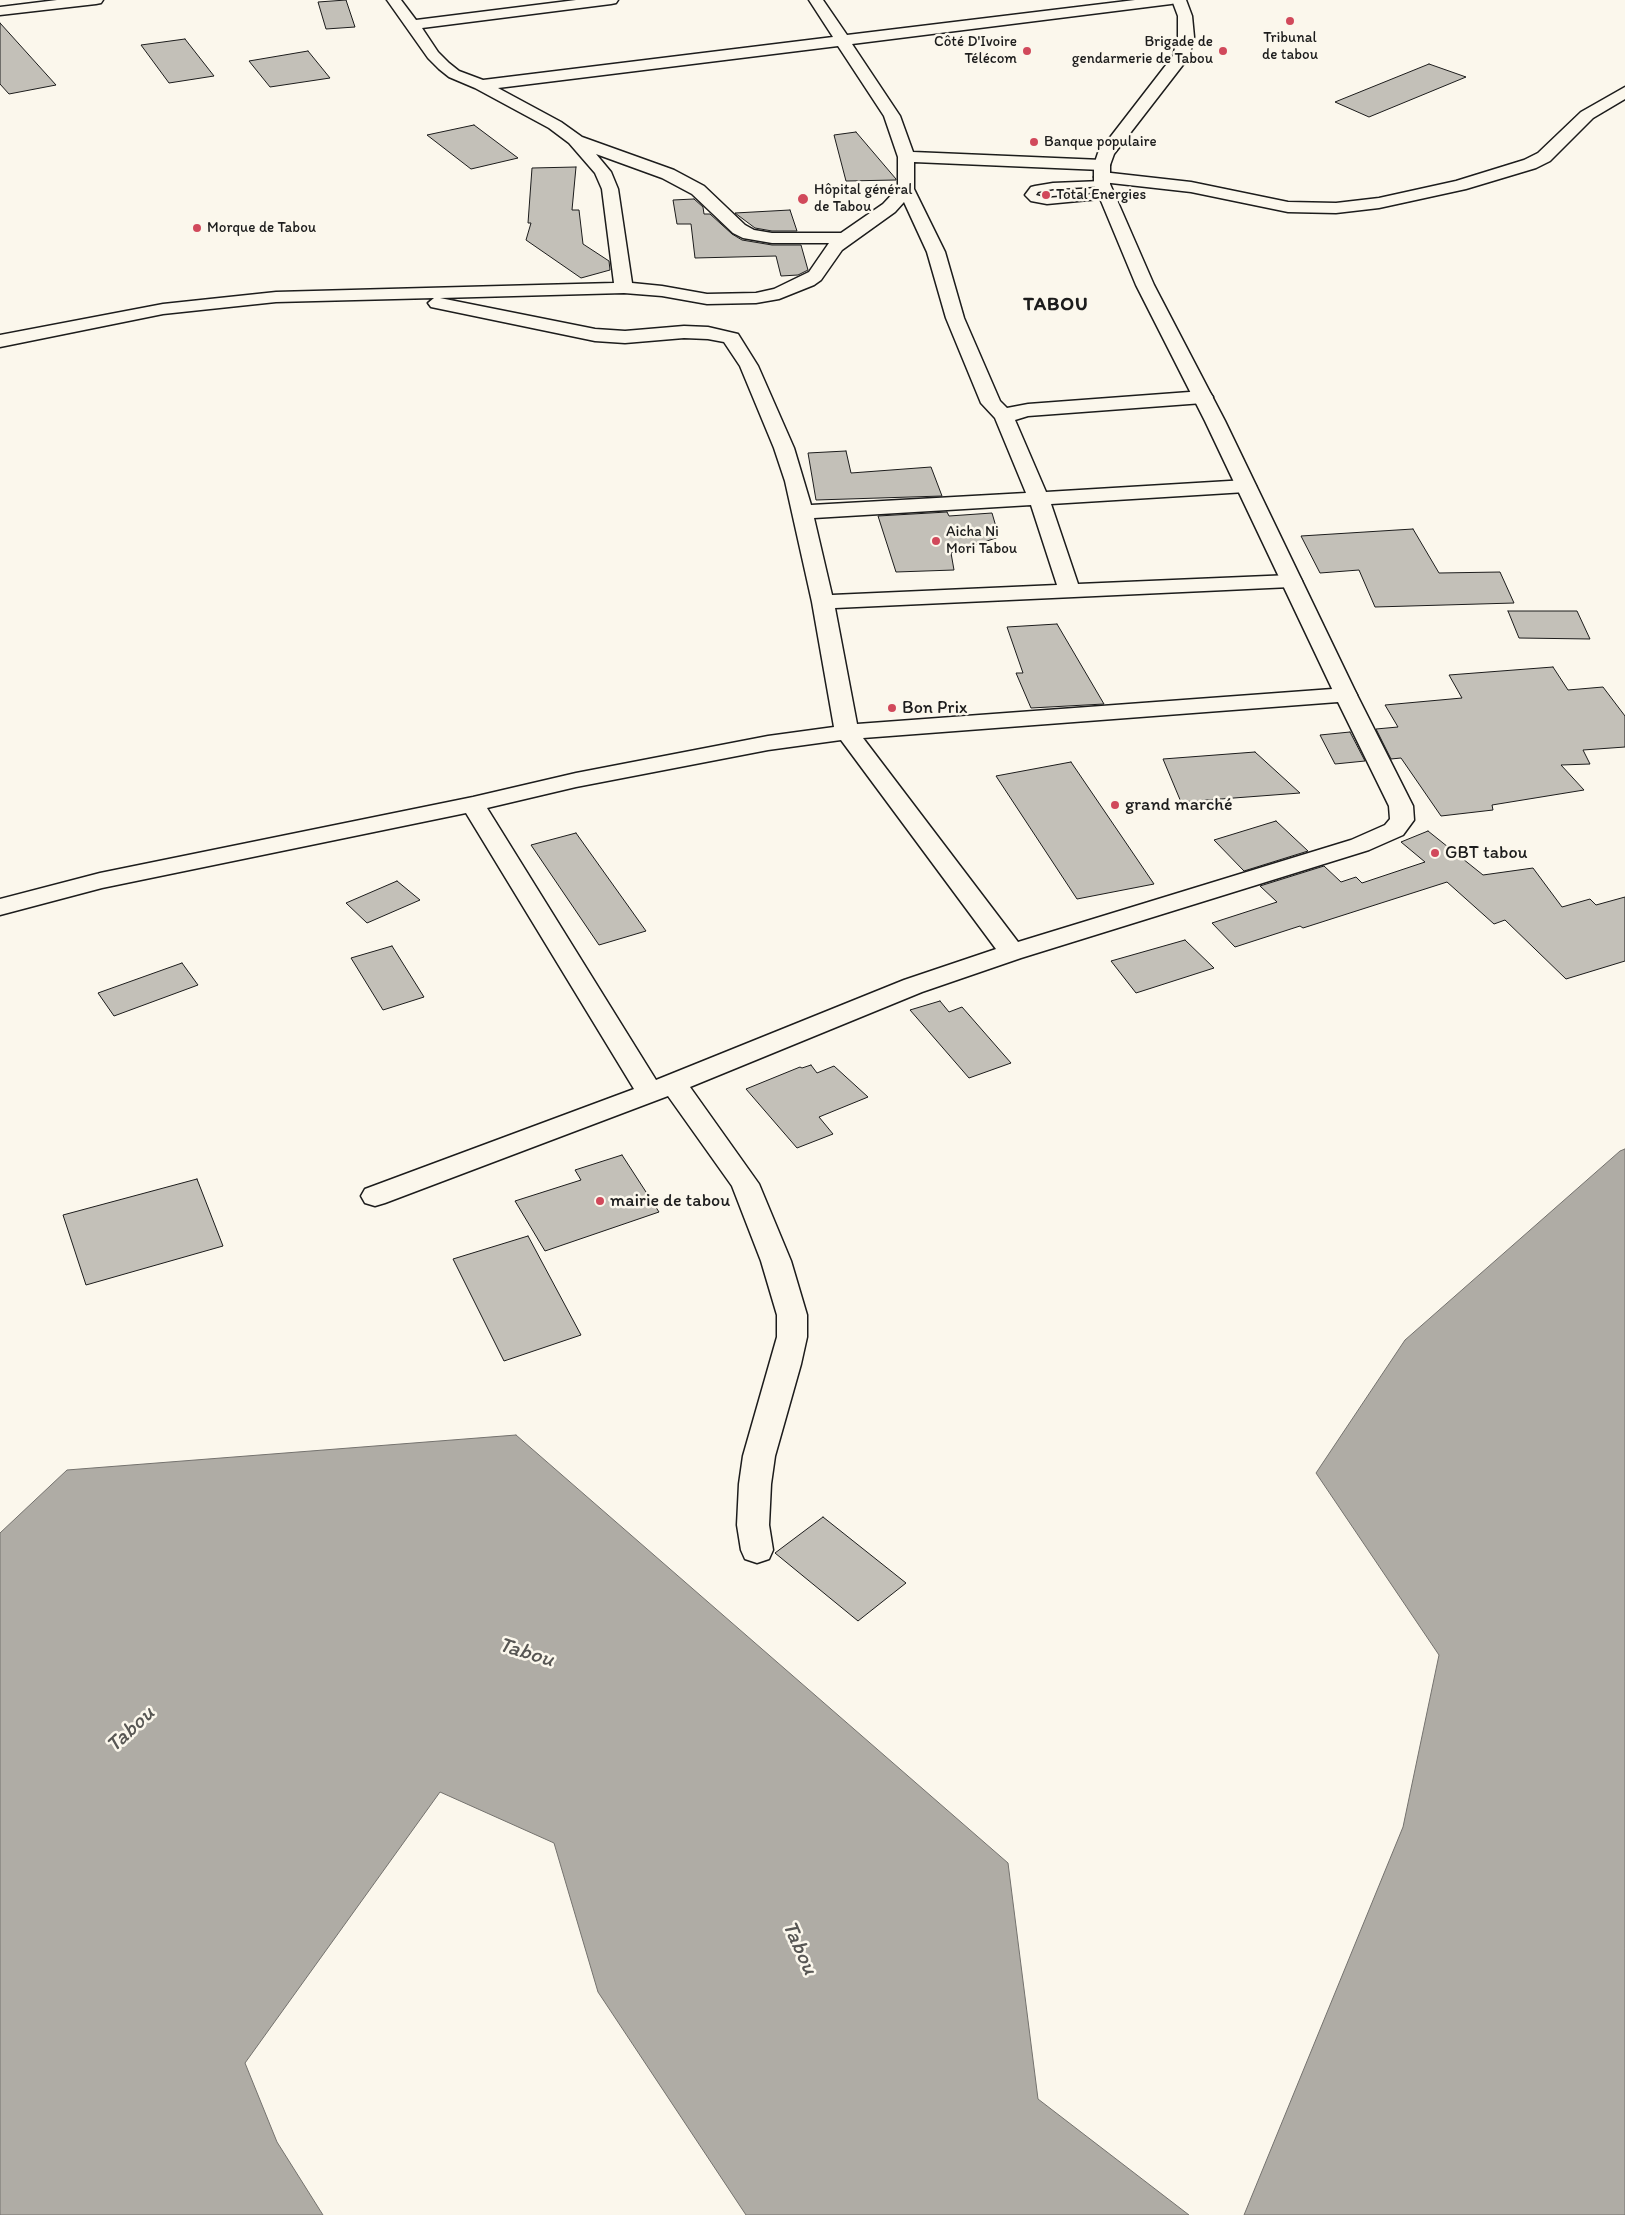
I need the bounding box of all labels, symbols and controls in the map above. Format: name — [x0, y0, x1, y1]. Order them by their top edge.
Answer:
marker: Tribunal de tabou — [1284, 15, 1296, 27]
place label: Tribunal de tabou — [1262, 29, 1318, 64]
place label: Côté D'Ivoire Télécom — [934, 33, 1017, 68]
place label: Brigade de gendarmerie de Tabou — [1072, 33, 1213, 68]
marker: Côté D'Ivoire Télécom — [1021, 45, 1033, 57]
marker: Brigade de gendarmerie de Tabou — [1217, 45, 1229, 57]
place label: Banque populaire — [1044, 133, 1157, 151]
marker: Banque populaire — [1028, 136, 1040, 148]
place label: Hôpital général de Tabou — [814, 181, 912, 216]
place label: Total Energies — [1056, 186, 1146, 204]
marker: Total Energies — [1040, 189, 1052, 201]
marker: Hôpital général de Tabou — [796, 192, 810, 206]
place label: Morque de Tabou — [207, 219, 316, 237]
marker: Morque de Tabou — [191, 222, 203, 234]
district label: TABOU — [1023, 294, 1089, 316]
place label: Aicha Ni Mori Tabou — [946, 523, 1017, 558]
marker: Aicha Ni Mori Tabou — [930, 535, 942, 547]
place label: Bon Prix — [902, 697, 968, 719]
marker: Bon Prix — [886, 702, 898, 714]
place label: grand marché — [1125, 794, 1233, 816]
marker: grand marché — [1109, 799, 1121, 811]
place label: GBT tabou — [1445, 842, 1528, 864]
marker: GBT tabou — [1429, 847, 1441, 859]
place label: mairie de tabou — [610, 1190, 730, 1212]
marker: mairie de tabou — [594, 1195, 606, 1207]
water label: Tabou — [495, 1632, 557, 1674]
water label: Tabou — [101, 1701, 161, 1759]
water label: Tabou — [775, 1917, 823, 1979]

